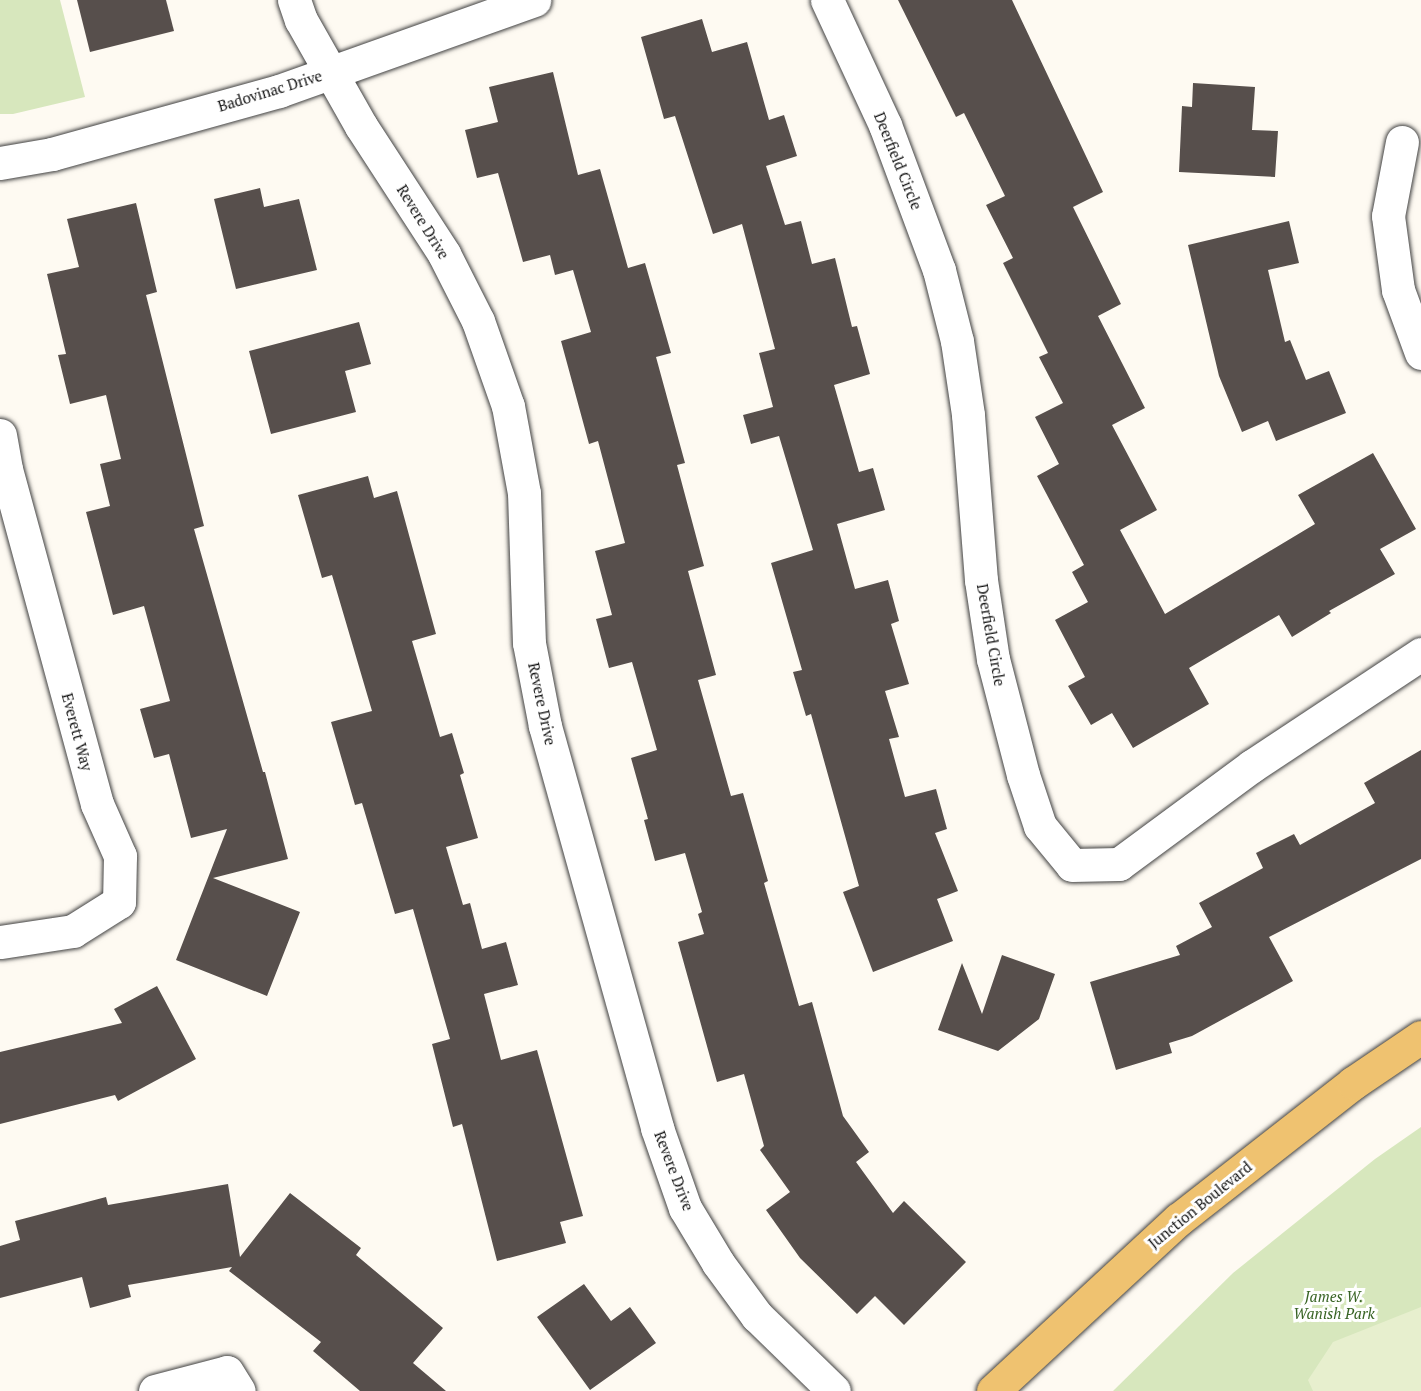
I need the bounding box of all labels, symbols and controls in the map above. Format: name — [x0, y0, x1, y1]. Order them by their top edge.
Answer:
street label: Badovinac Drive — [216, 67, 324, 115]
street label: Deerfield Circle — [870, 110, 926, 212]
street label: Revere Drive — [393, 182, 453, 262]
street label: Deerfield Circle — [973, 582, 1009, 688]
street label: Revere Drive — [524, 661, 560, 747]
street label: Everett Way — [58, 691, 96, 773]
street label: Revere Drive — [651, 1128, 697, 1214]
street label: Junction Boulevard — [1145, 1158, 1255, 1252]
park label: James W. Wanish Park — [1293, 1287, 1375, 1322]

